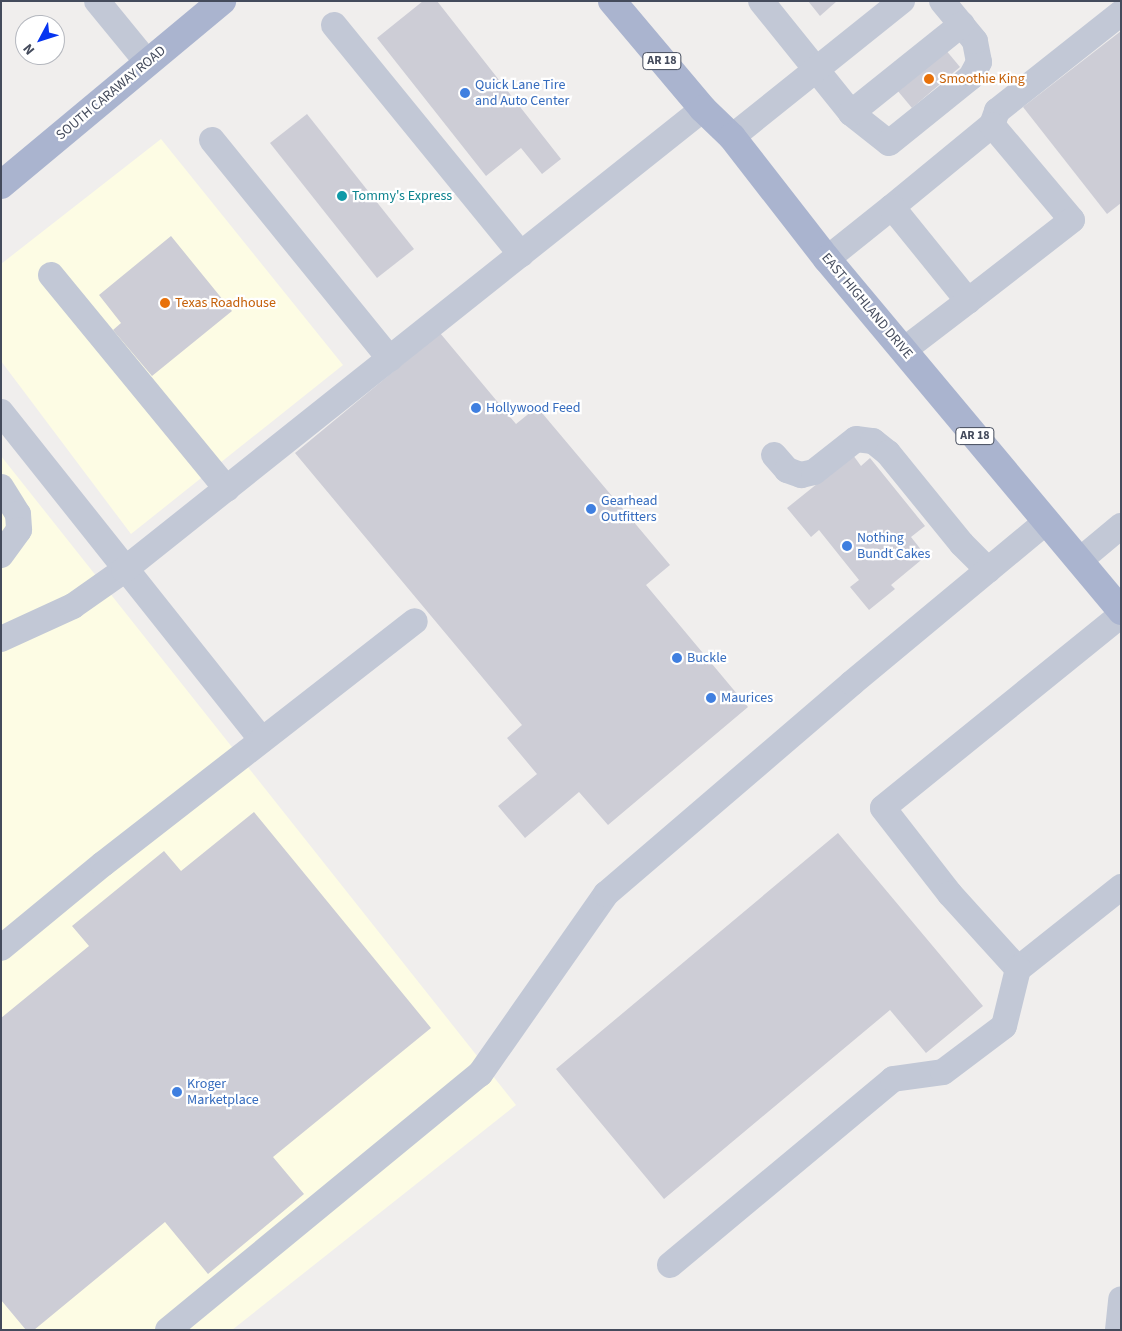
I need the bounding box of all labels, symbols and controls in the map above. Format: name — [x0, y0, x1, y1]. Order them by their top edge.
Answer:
north arrow — [15, 15, 65, 65]
text: N — [19, 39, 40, 59]
street label: SOUTH CARAWAY ROAD — [53, 42, 169, 144]
road number: AR 18 — [642, 51, 682, 70]
place label: Smoothie King — [939, 71, 1025, 87]
marker: Smoothie King — [923, 73, 935, 85]
place label: Quick Lane Tire and Auto Center — [475, 77, 569, 110]
marker: Quick Lane Tire and Auto Center — [459, 87, 471, 99]
place label: Tommy's Express — [352, 188, 452, 204]
marker: Tommy's Express — [336, 190, 348, 202]
street label: EAST HIGHLAND DRIVE — [818, 250, 916, 362]
place label: Texas Roadhouse — [175, 295, 276, 311]
marker: Texas Roadhouse — [159, 297, 171, 309]
place label: Hollywood Feed — [486, 400, 581, 416]
marker: Hollywood Feed — [470, 402, 482, 414]
road number: AR 18 — [955, 426, 995, 446]
place label: Gearhead Outfitters — [601, 493, 657, 526]
marker: Gearhead Outfitters — [585, 503, 597, 515]
place label: Nothing Bundt Cakes — [857, 530, 930, 562]
marker: Nothing Bundt Cakes — [841, 540, 853, 552]
place label: Buckle — [687, 650, 727, 666]
marker: Buckle — [671, 652, 683, 664]
place label: Maurices — [721, 690, 773, 706]
marker: Maurices — [705, 692, 717, 704]
place label: Kroger Marketplace — [187, 1076, 259, 1108]
marker: Kroger Marketplace — [171, 1086, 183, 1098]

